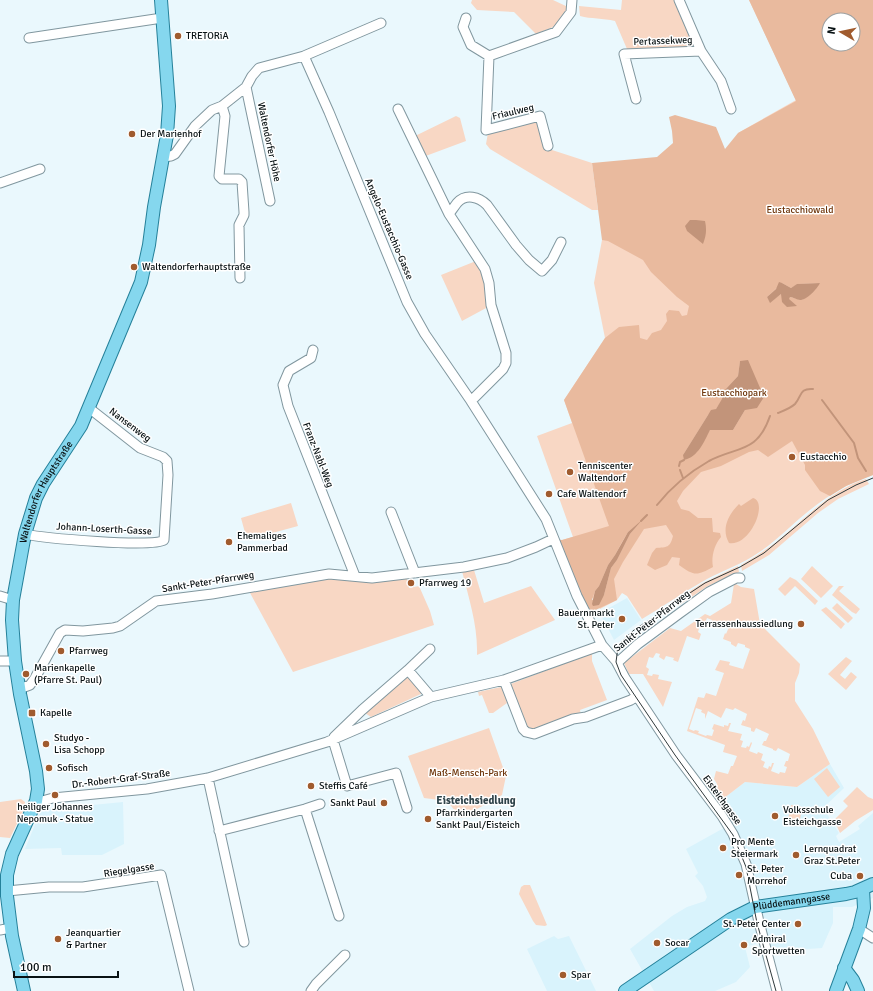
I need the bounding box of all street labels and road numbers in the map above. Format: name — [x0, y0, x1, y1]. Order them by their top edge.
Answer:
street label: Pertassekweg — [633, 34, 693, 48]
street label: Waltendorfer Höhe — [255, 101, 283, 183]
street label: Friaulweg — [491, 101, 535, 123]
street label: Angelo-Eustacchio-Gasse — [362, 177, 416, 281]
street label: Nansenweg — [107, 405, 153, 445]
street label: Franz-Nabl-Weg — [300, 421, 336, 489]
street label: Waltendorfer Hauptstraße — [17, 439, 75, 544]
street label: Johann-Loserth-Gasse — [56, 521, 152, 537]
street label: Sankt-Peter-Pfarrweg — [161, 569, 255, 595]
street label: Sankt-Peter-Pfarrweg — [612, 588, 692, 654]
street label: Dr.-Robert-Graf-Straße — [71, 767, 171, 791]
street label: Eisteichgasse — [700, 773, 744, 827]
street label: Riegelgasse — [103, 860, 155, 880]
street label: Plüddemanngasse — [752, 890, 831, 913]

